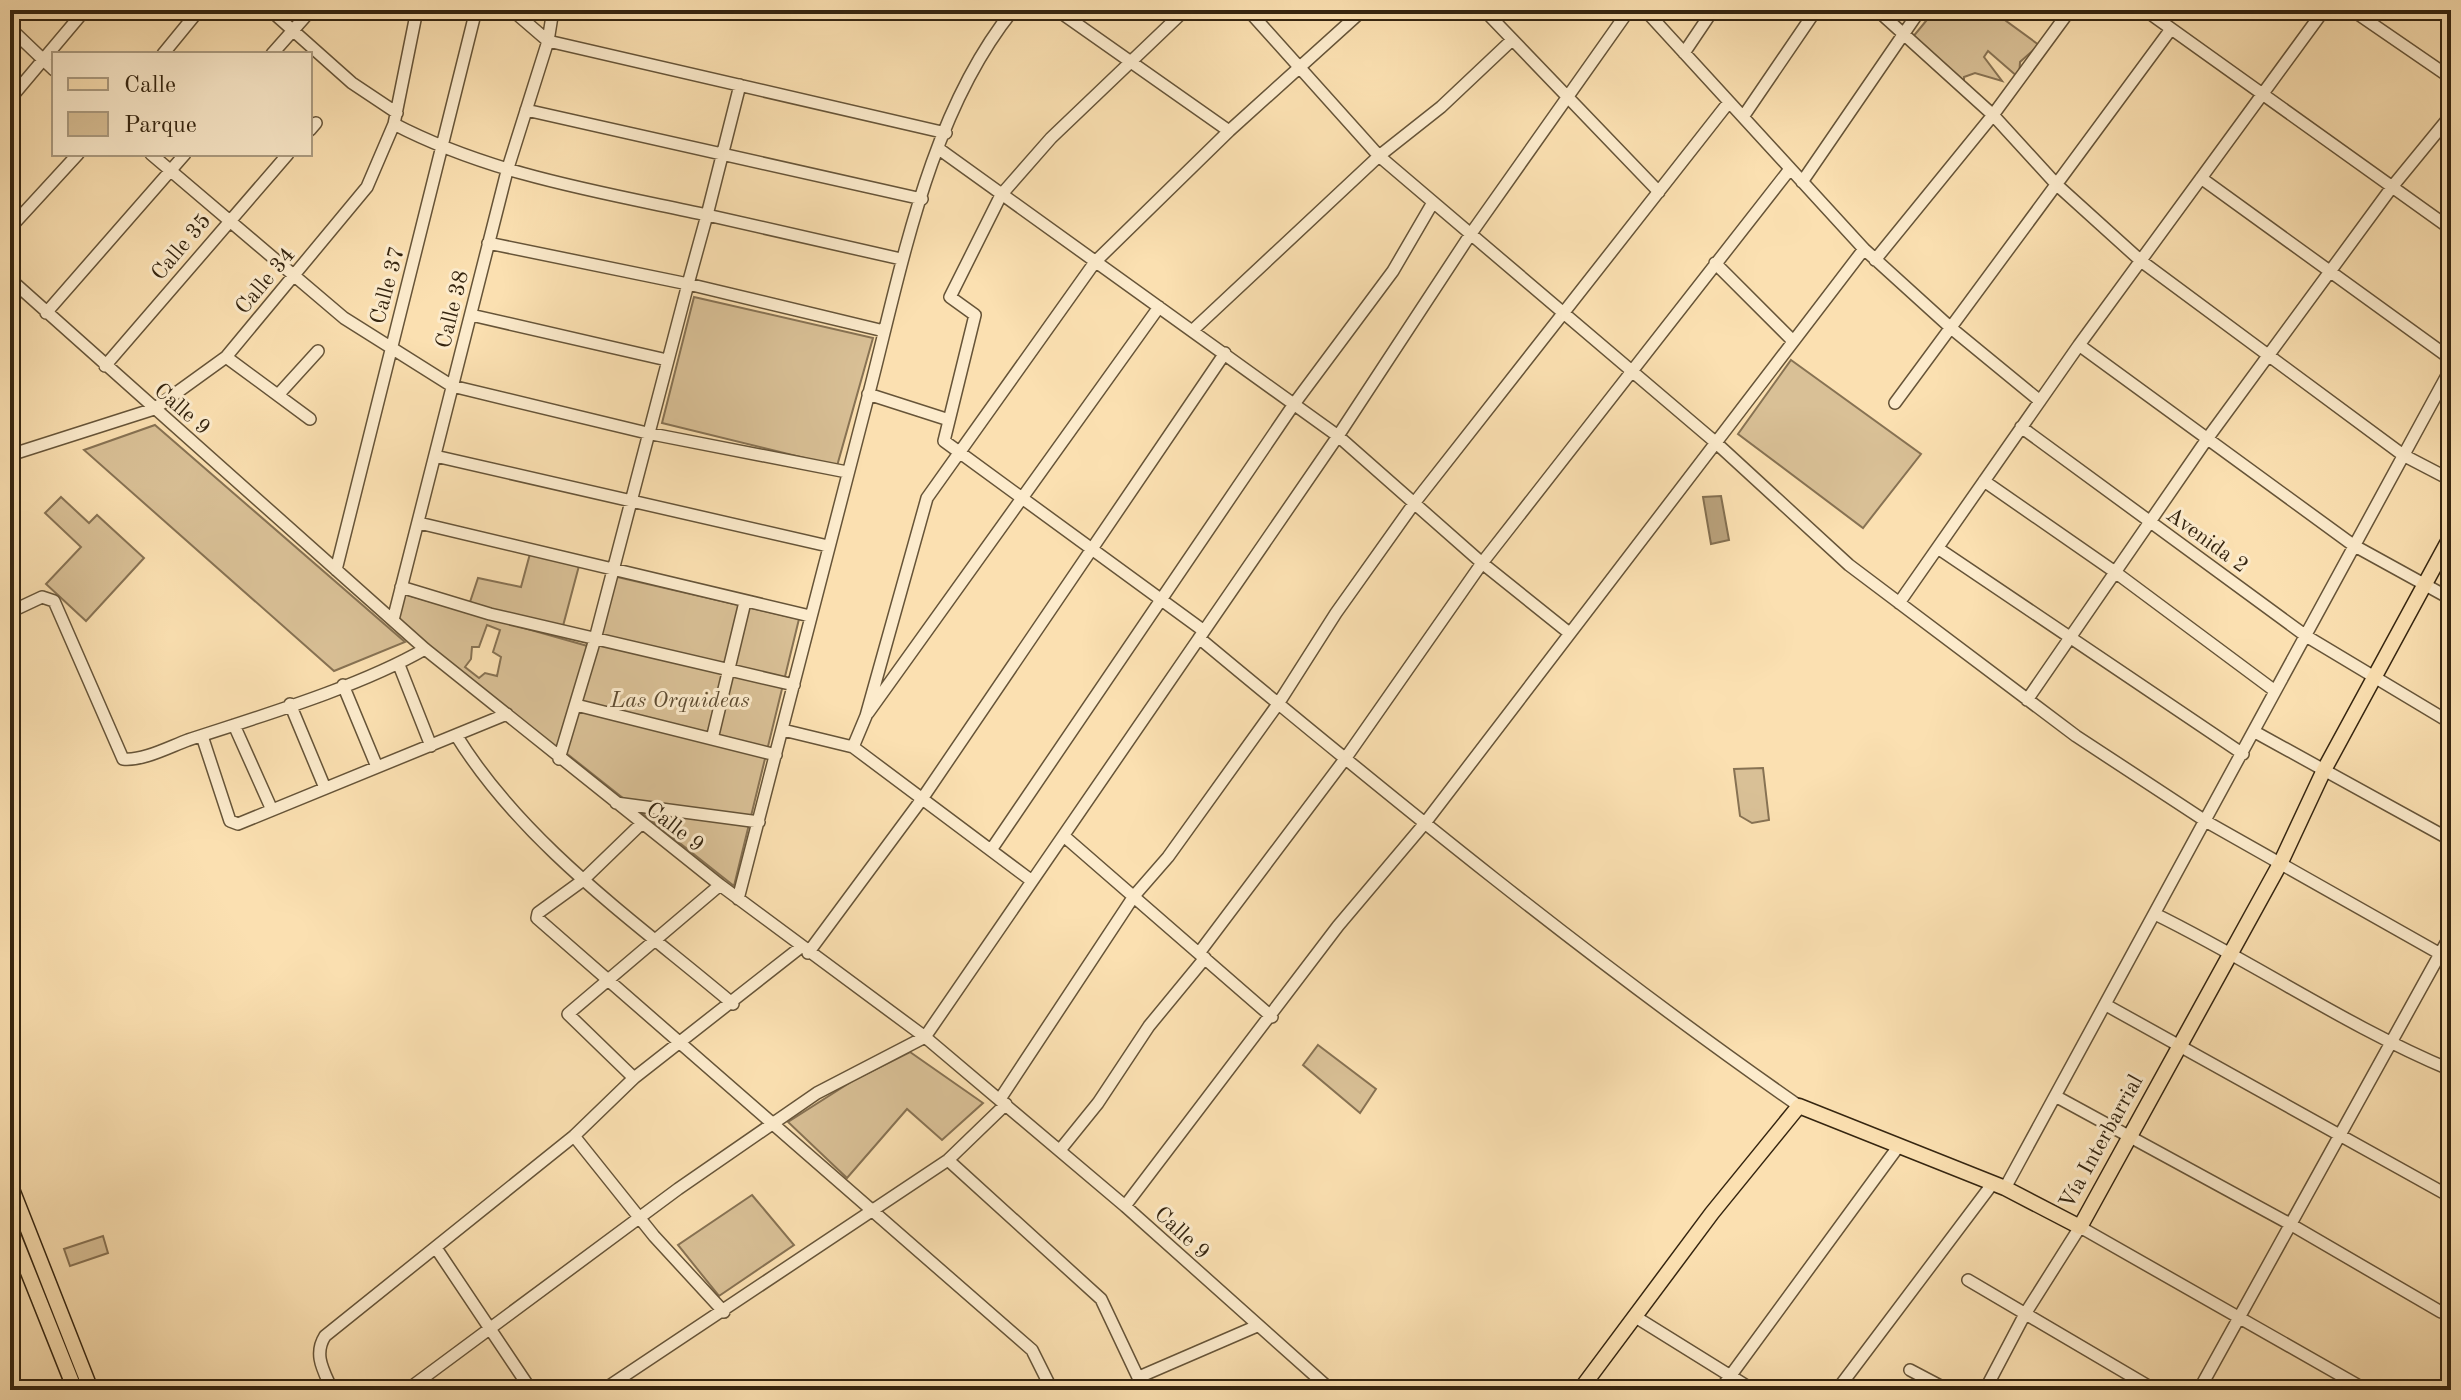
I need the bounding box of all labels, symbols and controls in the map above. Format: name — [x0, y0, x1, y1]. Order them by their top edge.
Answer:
legend — [52, 52, 312, 156]
text: Calle — [124, 74, 176, 98]
text: Parque — [124, 114, 197, 138]
street label: Calle 35 — [148, 210, 215, 285]
street label: Calle 34 — [232, 244, 299, 319]
street label: Calle 37 — [367, 244, 409, 327]
street label: Calle 38 — [433, 268, 473, 351]
street label: Calle 9 — [149, 379, 214, 440]
street label: Avenida 2 — [2162, 504, 2252, 578]
park label: Las Orquideas — [609, 690, 750, 712]
street label: Calle 9 — [642, 798, 708, 857]
street label: Vía Interbarrial — [2056, 1071, 2148, 1213]
street label: Calle 9 — [1150, 1203, 1213, 1264]

